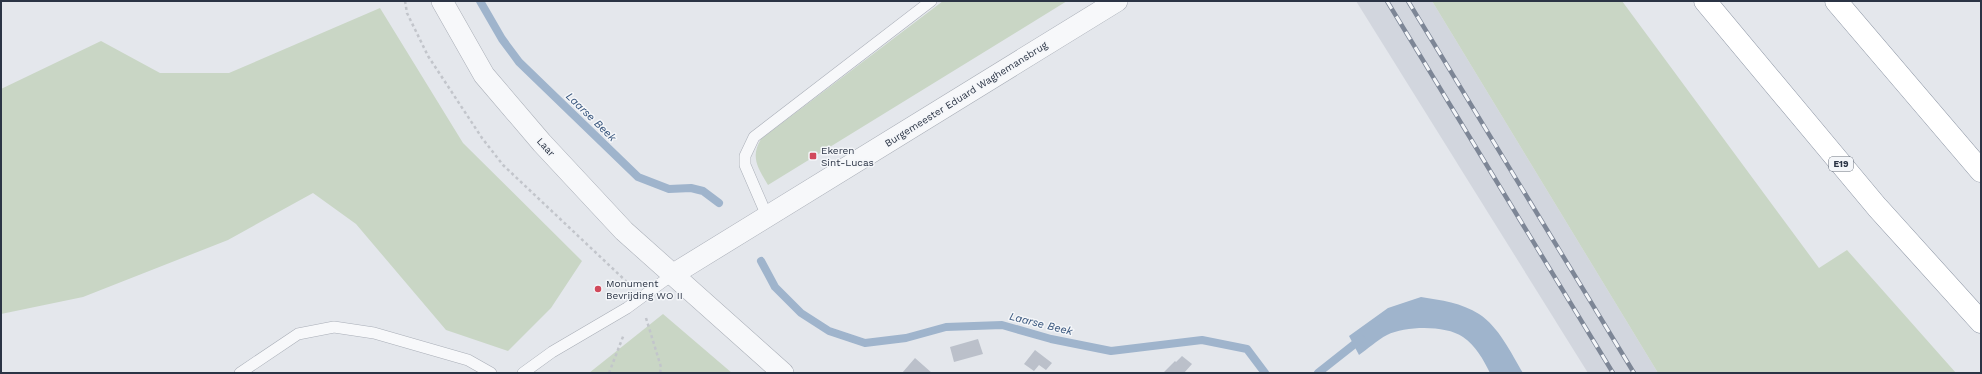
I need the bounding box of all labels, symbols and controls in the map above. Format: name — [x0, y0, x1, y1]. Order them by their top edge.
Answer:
street label: Burgemeester Eduard Waghemansbrug — [883, 39, 1050, 149]
water label: Laarse Beek — [563, 90, 620, 145]
street label: Laar — [535, 135, 557, 159]
place label: Ekeren Sint-Lucas — [821, 145, 874, 168]
marker: Ekeren Sint-Lucas — [808, 151, 818, 161]
road number: E19 — [1829, 157, 1853, 171]
place label: Monument Bevrijding WO II — [606, 278, 683, 301]
marker: Monument Bevrijding WO II — [593, 284, 603, 294]
water label: Laarse Beek — [1008, 310, 1075, 338]

